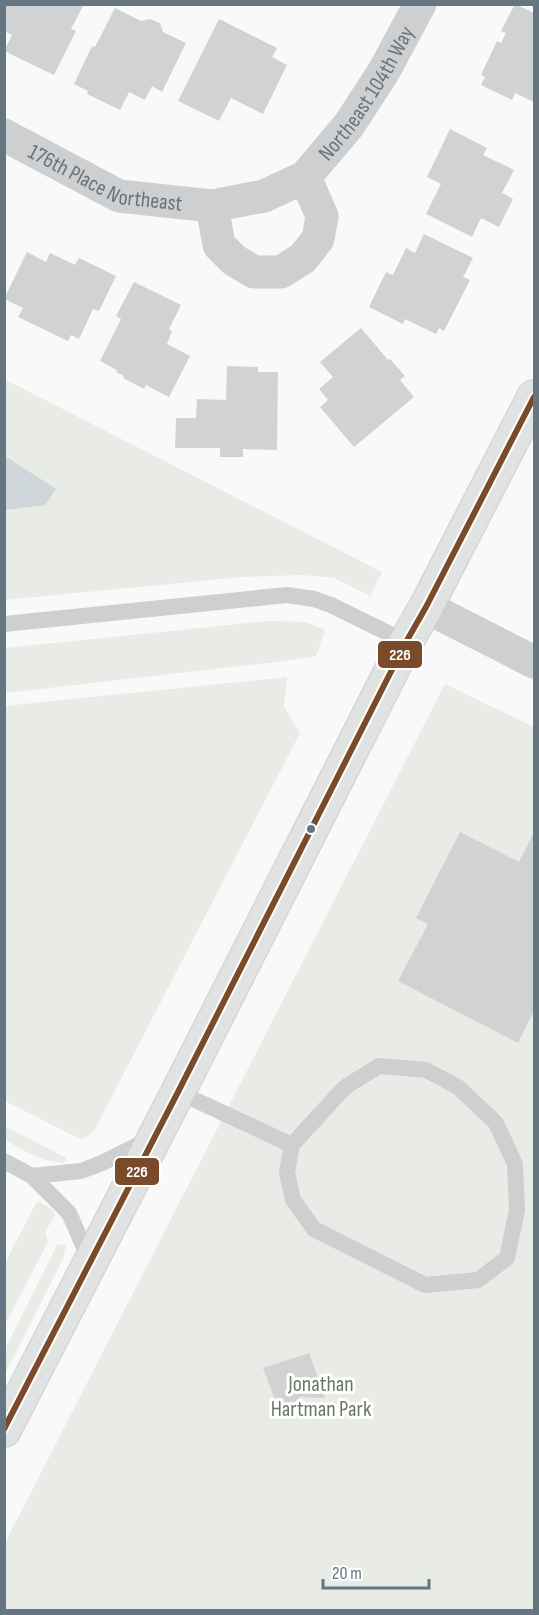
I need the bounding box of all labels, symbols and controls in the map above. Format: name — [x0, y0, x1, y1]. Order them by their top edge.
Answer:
street label: Northeast 104th Way — [313, 21, 421, 167]
street label: 176th Place Northeast — [24, 139, 184, 218]
line badge: 226 — [377, 640, 423, 669]
text: 226 — [389, 646, 411, 665]
unlabelled marker — [305, 823, 317, 835]
line badge: 226 — [114, 1157, 160, 1186]
text: 226 — [126, 1163, 148, 1182]
park label: Jonathan Hartman Park — [271, 1371, 372, 1423]
scale bar — [323, 1552, 430, 1590]
text: 20 m — [332, 1563, 362, 1584]

